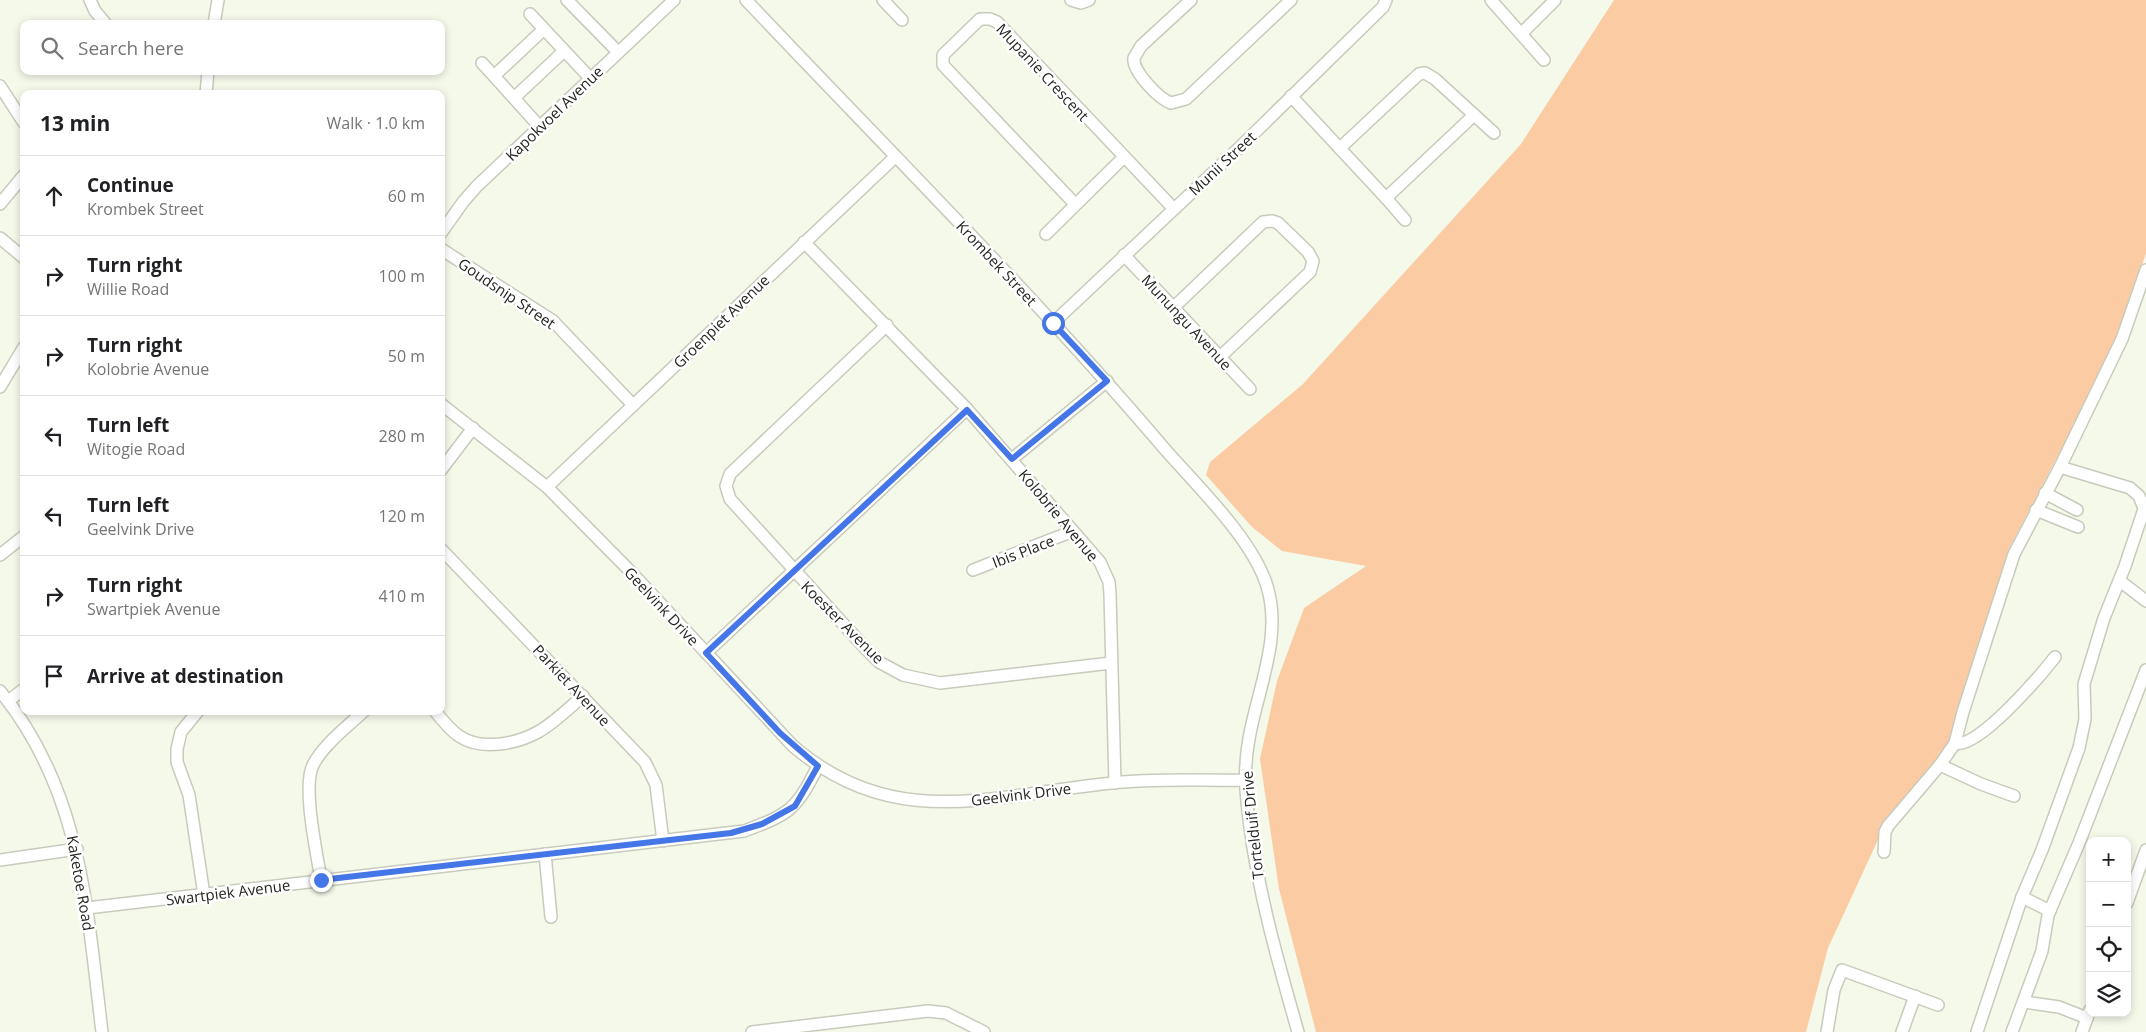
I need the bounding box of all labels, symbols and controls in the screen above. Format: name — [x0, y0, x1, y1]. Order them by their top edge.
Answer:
street label: Mupanie Crescent — [992, 19, 1094, 125]
search box — [20, 20, 445, 75]
icon: search — [38, 34, 66, 62]
text: Search here — [78, 35, 184, 61]
street label: Kapokvoel Avenue — [501, 61, 607, 165]
text: 13 min — [40, 109, 110, 137]
text: Walk · 1.0 km — [327, 112, 425, 134]
street label: Munii Street — [1184, 127, 1260, 199]
text: Continue — [87, 172, 174, 198]
icon: ahead — [40, 182, 68, 210]
text: 60 m — [388, 185, 425, 207]
text: Krombek Street — [87, 198, 204, 220]
street label: Krombek Street — [952, 216, 1042, 310]
text: Turn right — [87, 252, 182, 278]
street label: Goudsnip Street — [454, 253, 560, 333]
icon: right — [40, 262, 68, 290]
text: 100 m — [379, 265, 425, 287]
street label: Groenpiet Avenue — [669, 270, 773, 372]
street label: Munungu Avenue — [1137, 270, 1237, 374]
text: Willie Road — [87, 278, 169, 300]
route start — [1042, 312, 1065, 335]
text: Turn right — [87, 332, 182, 358]
icon: right — [40, 342, 68, 370]
text: 50 m — [388, 345, 425, 367]
text: Kolobrie Avenue — [87, 358, 209, 380]
text: Turn left — [87, 412, 169, 438]
icon: left — [40, 422, 68, 450]
text: 280 m — [379, 425, 425, 447]
text: Witogie Road — [87, 438, 185, 460]
street label: Kolobrie Avenue — [1014, 465, 1104, 565]
text: Turn left — [87, 492, 169, 518]
icon: left — [40, 502, 68, 530]
text: 120 m — [379, 505, 425, 527]
text: Geelvink Drive — [87, 518, 194, 540]
street label: Ibis Place — [989, 530, 1057, 572]
street label: Geelvink Drive — [620, 562, 704, 650]
text: Turn right — [87, 572, 182, 598]
street label: Koester Avenue — [797, 576, 889, 668]
icon: right — [40, 582, 68, 610]
text: 410 m — [379, 585, 425, 607]
text: Swartpiek Avenue — [87, 598, 220, 620]
street label: Parkiet Avenue — [529, 640, 615, 730]
icon: arrive — [40, 662, 68, 690]
text: Arrive at destination — [87, 663, 284, 689]
street label: Tortelduif Drive — [1236, 770, 1268, 880]
street label: Geelvink Drive — [970, 778, 1072, 810]
street label: Kaketoe Road — [63, 834, 99, 932]
map controls — [2086, 837, 2131, 1017]
button: + — [2086, 837, 2131, 882]
route end — [310, 869, 333, 892]
street label: Swartpiek Avenue — [165, 874, 291, 910]
button: − — [2086, 882, 2131, 927]
button: locate — [2086, 927, 2131, 972]
button: layers — [2086, 972, 2131, 1017]

